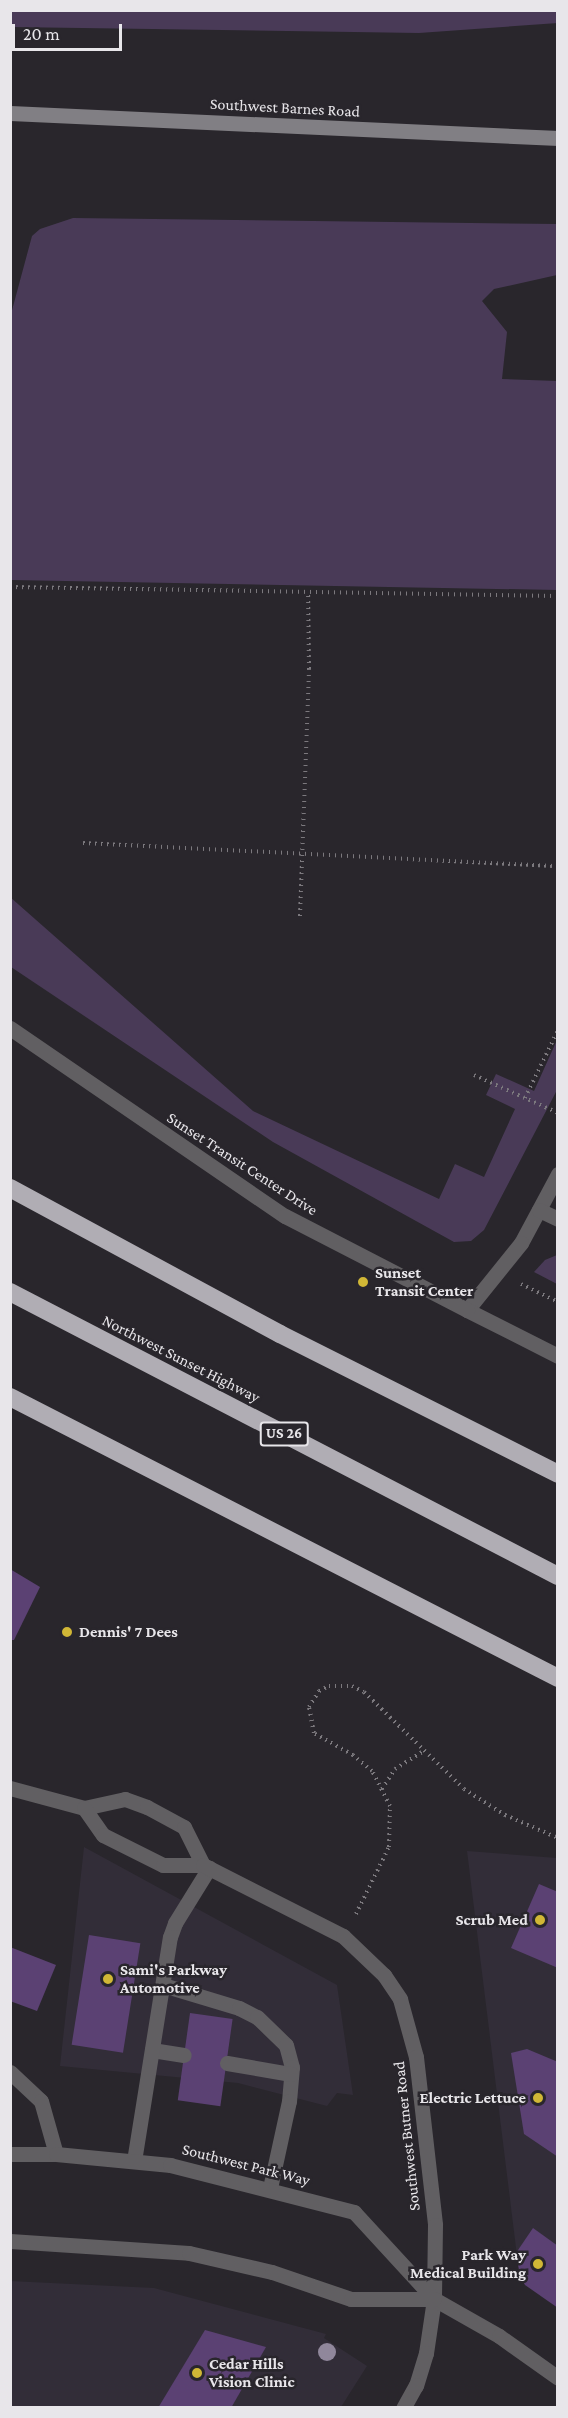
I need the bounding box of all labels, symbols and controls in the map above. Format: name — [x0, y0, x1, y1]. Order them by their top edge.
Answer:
scale bar — [15, 12, 124, 50]
text: 20 m — [23, 24, 60, 44]
street label: Southwest Barnes Road — [210, 94, 360, 122]
street label: Sunset Transit Center Drive — [163, 1108, 321, 1220]
place label: Sunset Transit Center — [375, 1263, 473, 1301]
marker: Sunset Transit Center — [356, 1275, 370, 1289]
street label: Northwest Sunset Highway — [99, 1311, 263, 1407]
road number: US 26 — [258, 1422, 310, 1446]
place label: Dennis' 7 Dees — [79, 1622, 178, 1642]
marker: Dennis' 7 Dees — [60, 1625, 74, 1639]
place label: Scrub Med — [455, 1910, 528, 1930]
marker: Scrub Med — [533, 1913, 547, 1927]
place label: Sami's Parkway Automotive — [120, 1960, 227, 1998]
marker: Sami's Parkway Automotive — [101, 1972, 115, 1986]
street label: Southwest Butner Road — [390, 2060, 424, 2212]
place label: Electric Lettuce — [419, 2088, 526, 2108]
marker: Electric Lettuce — [531, 2091, 545, 2105]
street label: Southwest Park Way — [180, 2140, 312, 2190]
place label: Park Way Medical Building — [410, 2245, 526, 2283]
marker: Park Way Medical Building — [531, 2257, 545, 2271]
place label: Cedar Hills Vision Clinic — [209, 2354, 295, 2392]
marker: Cedar Hills Vision Clinic — [190, 2366, 204, 2380]

